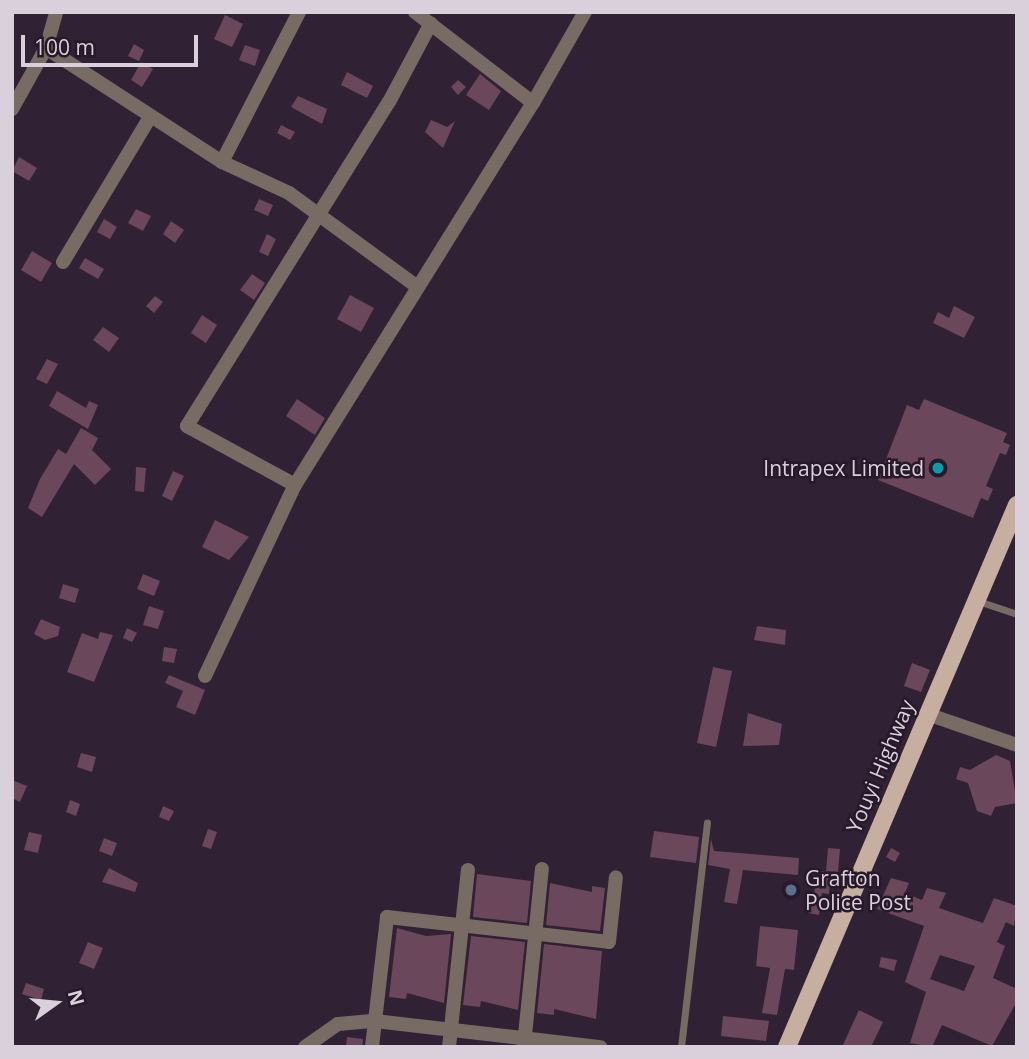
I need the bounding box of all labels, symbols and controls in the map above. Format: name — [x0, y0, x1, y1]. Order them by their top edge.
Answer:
scale bar — [24, 21, 201, 65]
text: 100 m — [34, 33, 95, 61]
place label: Intrapex Limited — [763, 455, 924, 481]
marker: Intrapex Limited — [930, 460, 946, 476]
street label: Youyi Highway — [841, 696, 919, 836]
place label: Grafton Police Post — [805, 865, 911, 915]
marker: Grafton Police Post — [783, 882, 799, 898]
north arrow — [21, 968, 91, 1038]
text: N — [62, 987, 91, 1008]

